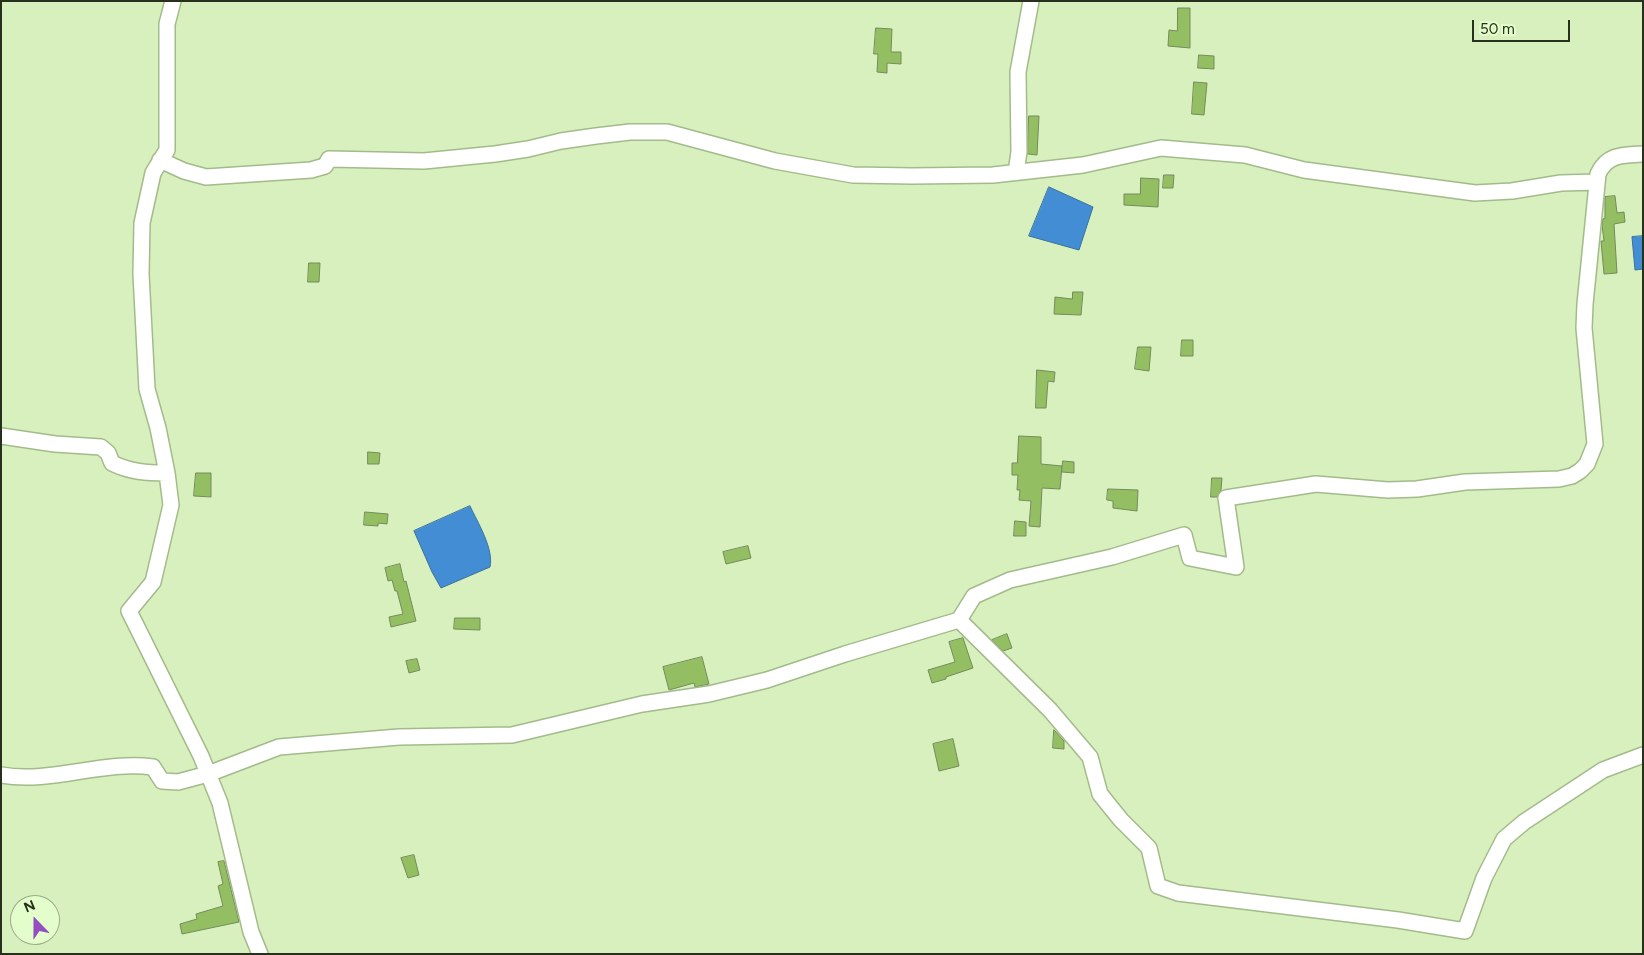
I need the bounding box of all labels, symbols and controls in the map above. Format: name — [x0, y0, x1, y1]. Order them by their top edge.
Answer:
scale bar — [1474, 10, 1572, 42]
text: 50 m — [1480, 20, 1515, 38]
north arrow — [10, 895, 60, 945]
text: N — [21, 897, 38, 916]

